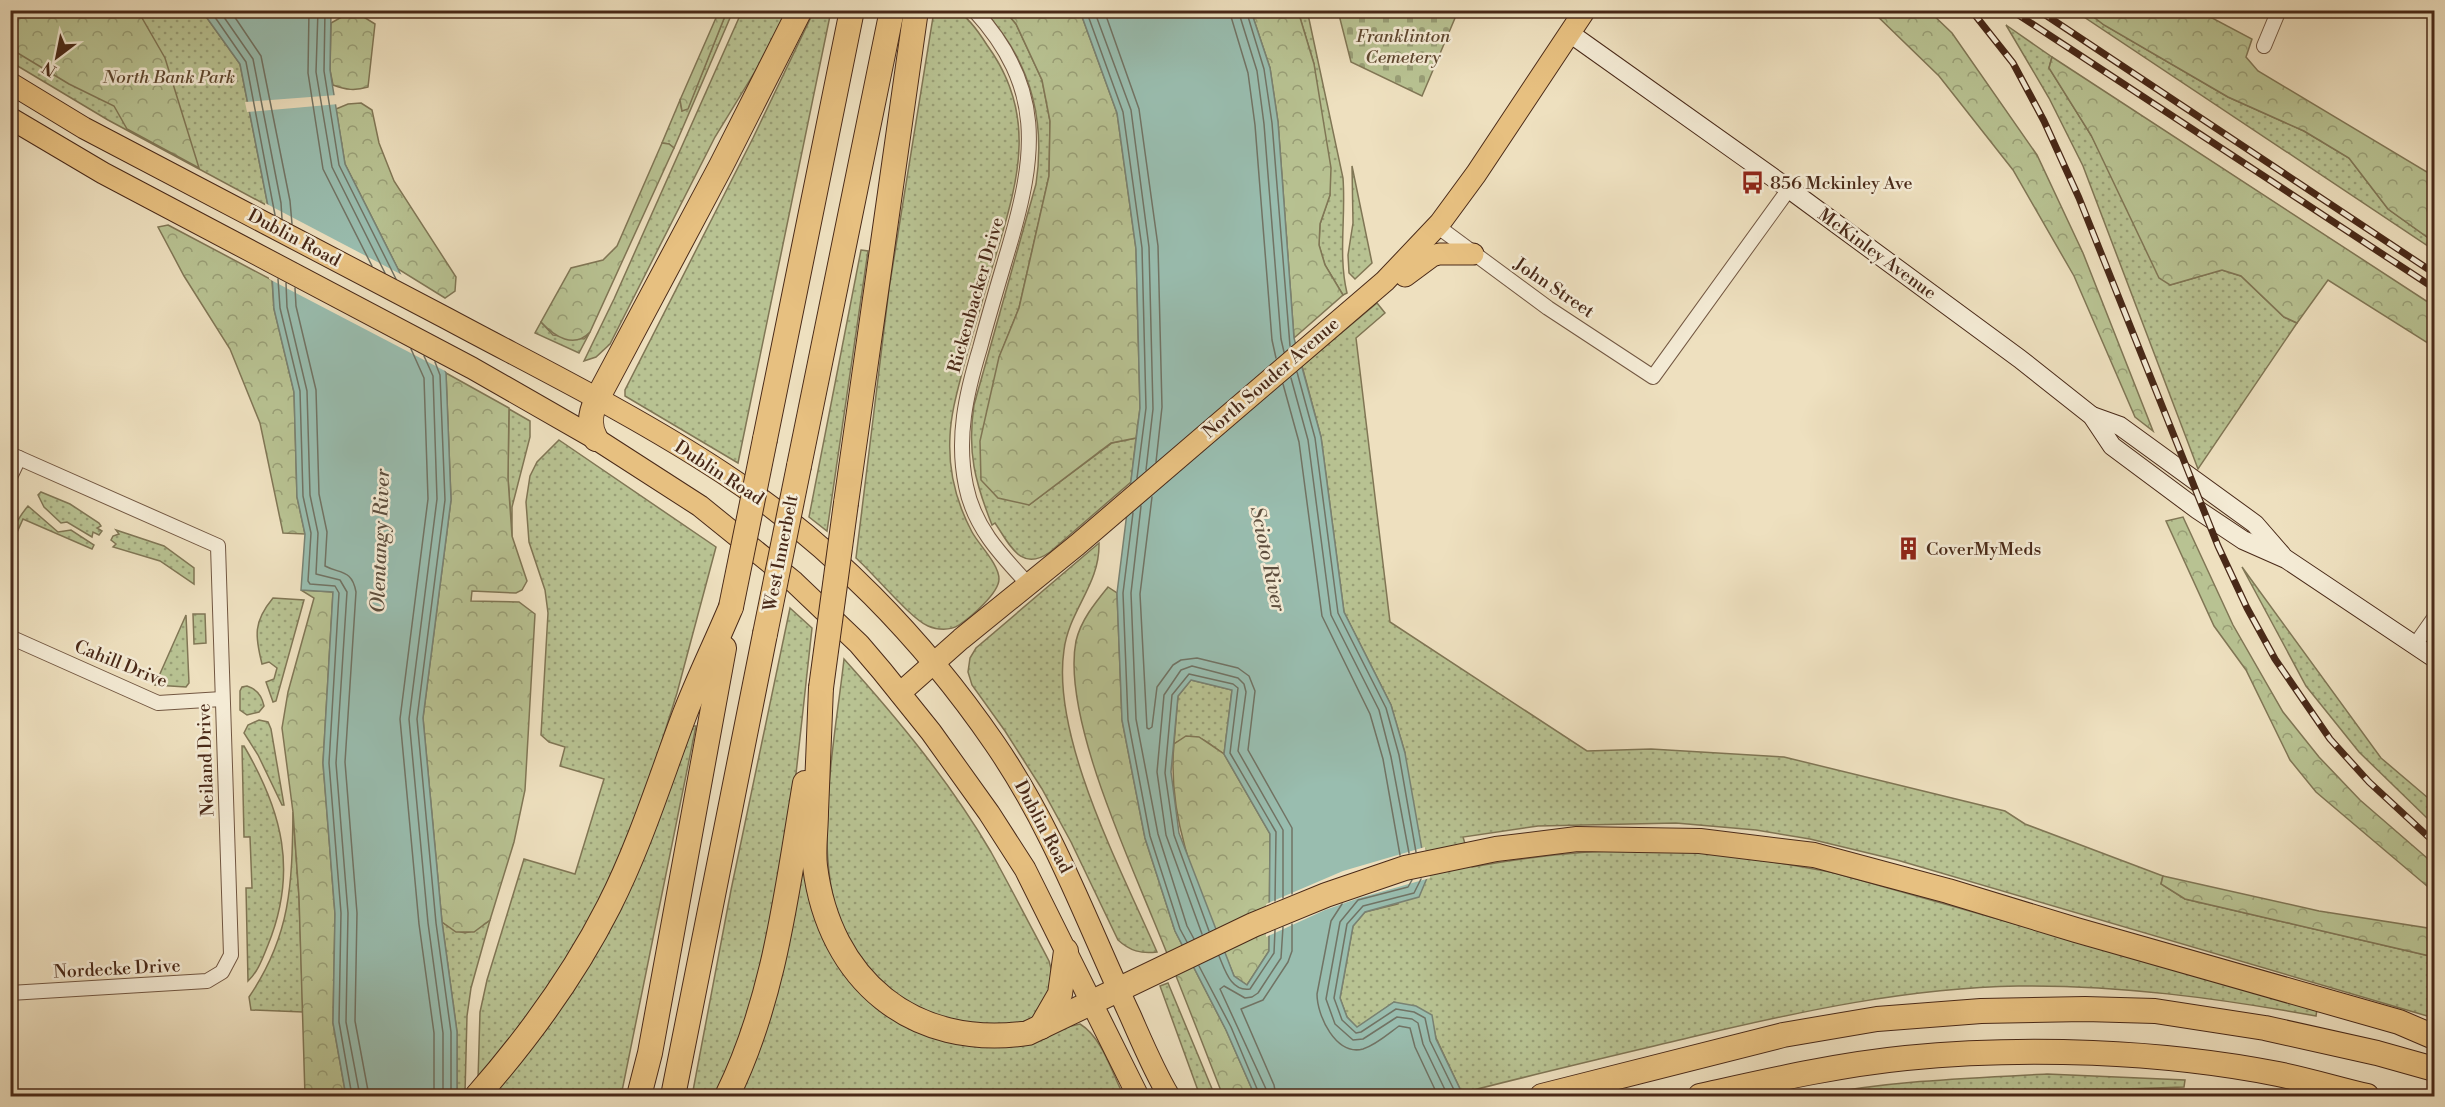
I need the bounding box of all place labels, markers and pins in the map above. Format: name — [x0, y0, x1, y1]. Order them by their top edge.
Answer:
bus stop icon: 856 Mckinley Ave — [1739, 170, 1765, 196]
place label: 856 Mckinley Ave — [1770, 172, 1913, 195]
building icon: CoverMyMeds — [1895, 536, 1921, 562]
place label: CoverMyMeds — [1926, 538, 2042, 561]

